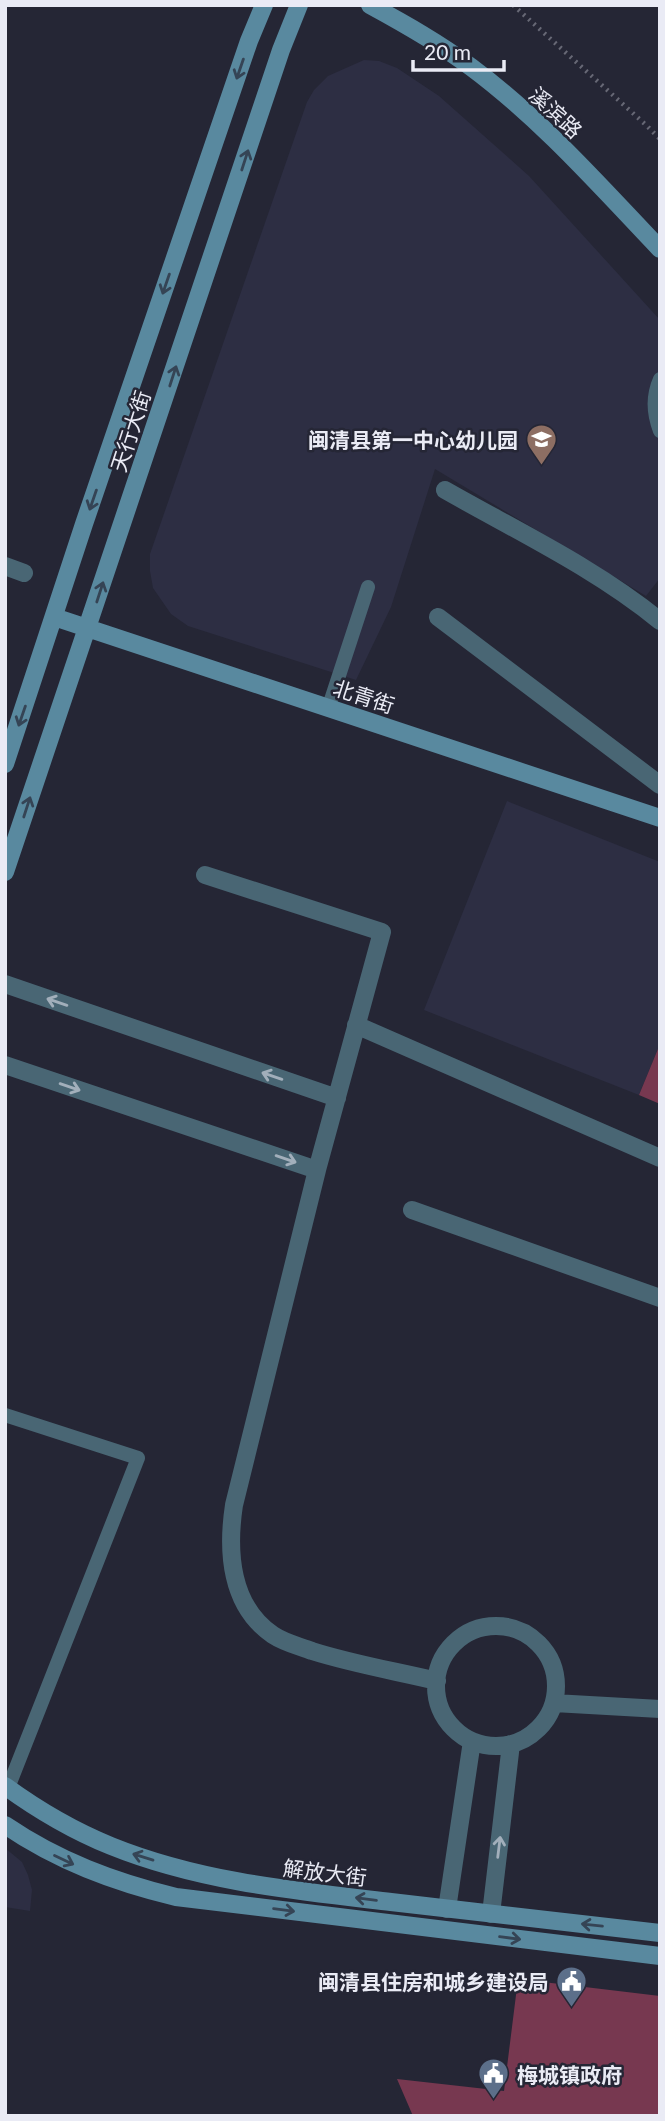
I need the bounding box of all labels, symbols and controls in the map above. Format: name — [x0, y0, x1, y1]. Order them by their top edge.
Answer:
scale bar — [413, 28, 504, 72]
text: 20 m — [424, 39, 471, 64]
one-way arrow — [233, 58, 245, 80]
street label: 溪滨路 — [524, 81, 588, 143]
one-way arrow — [239, 149, 252, 171]
one-way arrow — [159, 273, 171, 295]
one-way arrow — [167, 365, 180, 387]
street label: 天行大街 — [105, 387, 155, 475]
school or university icon: 闽清县第一中心幼儿园 — [524, 422, 558, 466]
place label: 闽清县第一中心幼儿园 — [308, 427, 518, 452]
one-way arrow — [86, 488, 98, 510]
one-way arrow — [95, 581, 108, 603]
street label: 北青街 — [330, 674, 398, 718]
one-way arrow — [15, 704, 27, 726]
one-way arrow — [22, 796, 34, 818]
one-way arrow — [47, 995, 69, 1007]
one-way arrow — [262, 1069, 284, 1081]
one-way arrow — [59, 1081, 81, 1094]
one-way arrow — [274, 1154, 296, 1166]
one-way arrow — [492, 1836, 505, 1859]
one-way arrow — [132, 1850, 154, 1863]
one-way arrow — [53, 1854, 74, 1867]
street label: 解放大街 — [282, 1854, 368, 1890]
one-way arrow — [355, 1893, 378, 1906]
one-way arrow — [272, 1904, 295, 1917]
one-way arrow — [581, 1919, 604, 1932]
one-way arrow — [498, 1931, 521, 1944]
public building icon: 闽清县住房和城乡建设局 — [555, 1964, 589, 2008]
place label: 闽清县住房和城乡建设局 — [318, 1969, 549, 1994]
public building icon: 梅城镇政府 — [477, 2057, 511, 2101]
place label: 梅城镇政府 — [517, 2062, 622, 2087]

